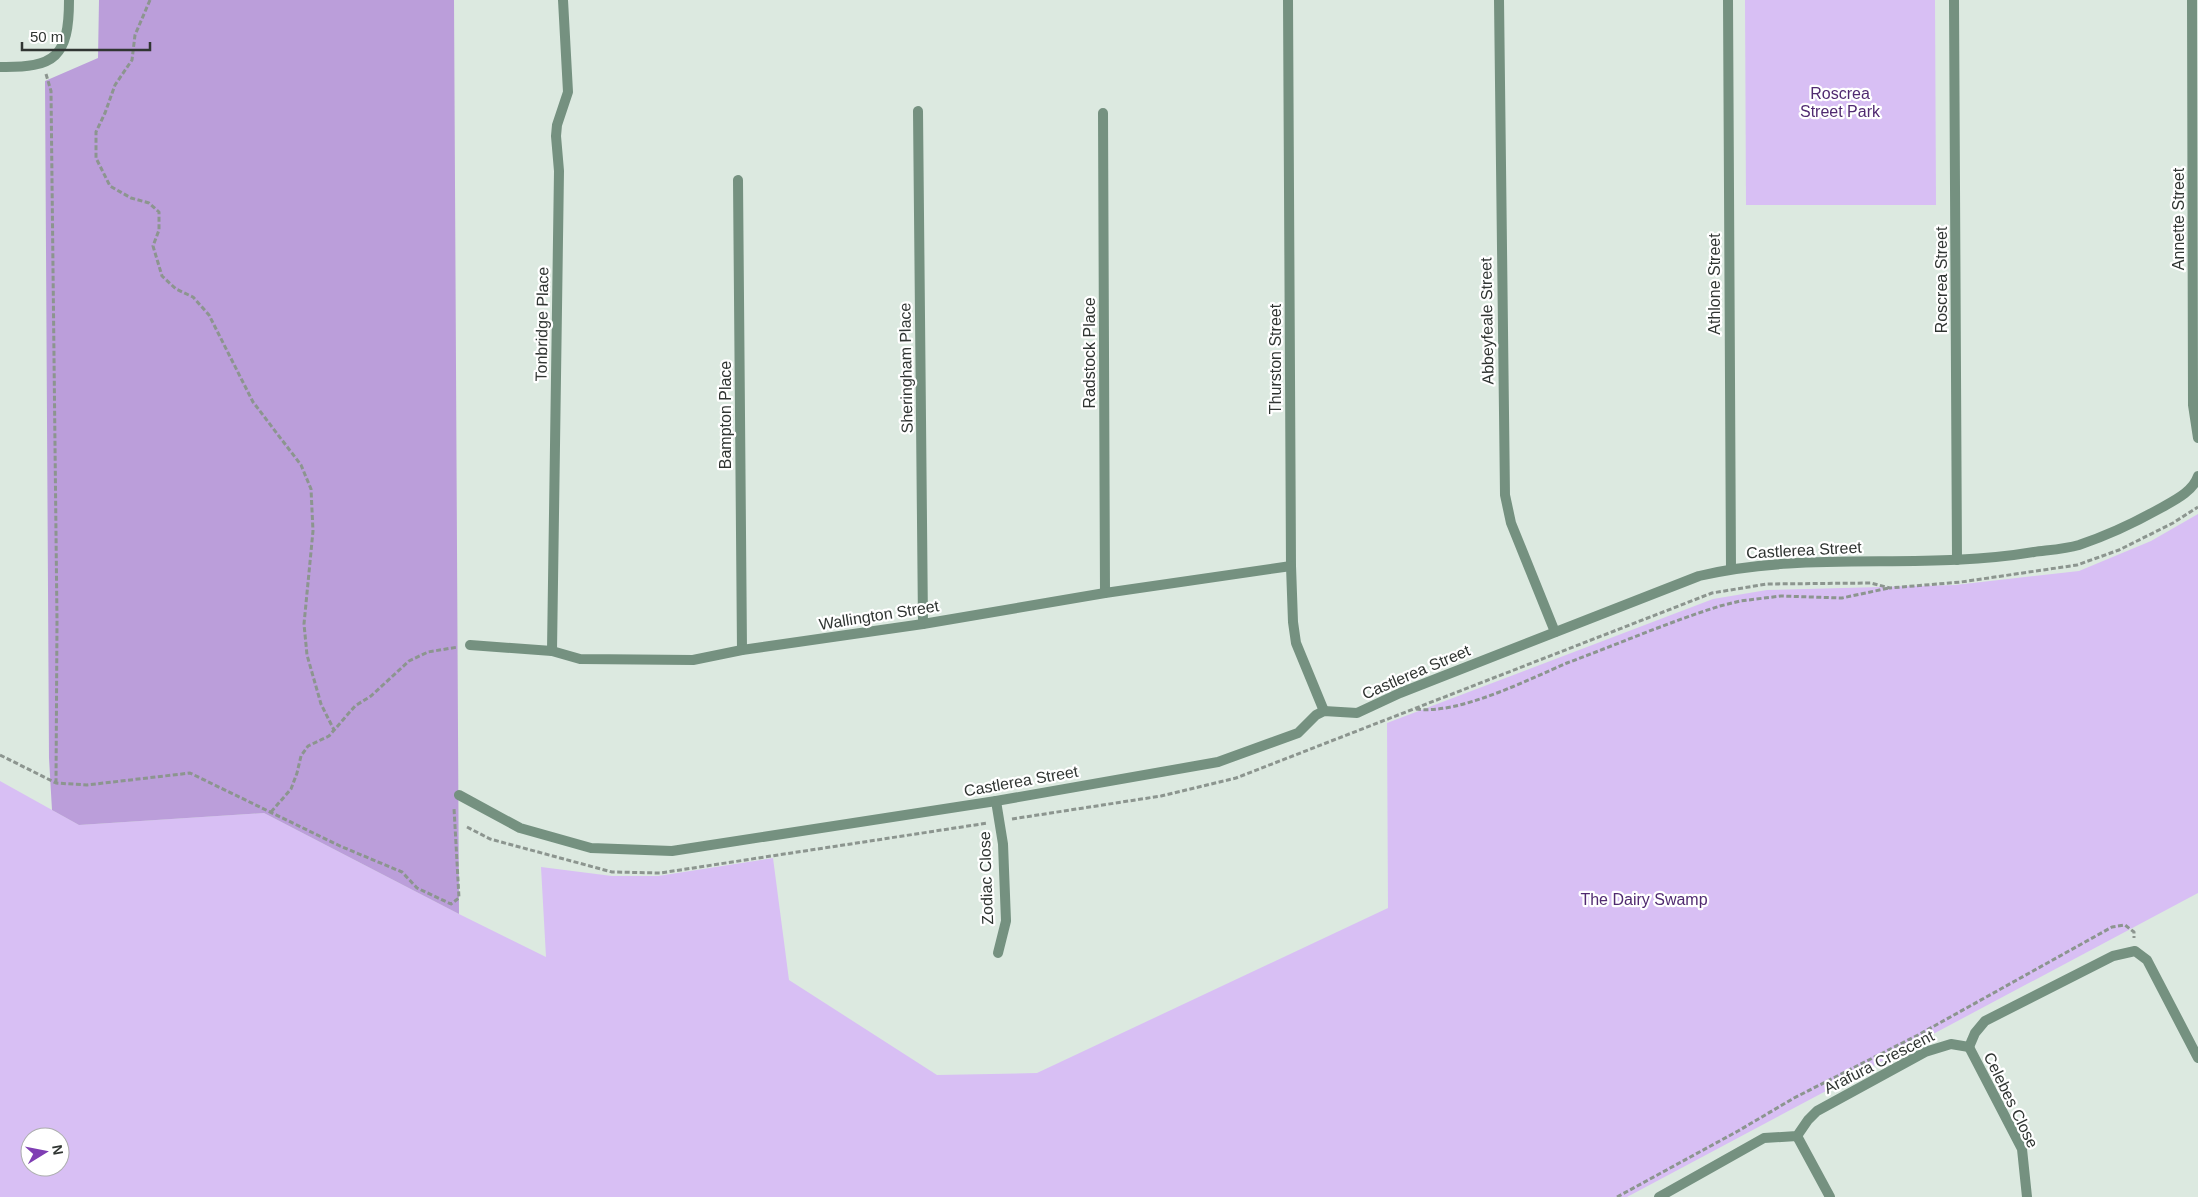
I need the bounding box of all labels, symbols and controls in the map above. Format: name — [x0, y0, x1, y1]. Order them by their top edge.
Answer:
scale bar — [22, 20, 150, 52]
text: 50 m — [30, 28, 63, 45]
park label: Roscrea Street Park — [1800, 85, 1881, 120]
street label: Annette Street — [2170, 167, 2187, 270]
street label: Roscrea Street — [1933, 226, 1950, 333]
street label: Athlone Street — [1706, 233, 1723, 335]
street label: Abbeyfeale Street — [1477, 257, 1497, 385]
street label: Tonbridge Place — [532, 266, 552, 382]
street label: Radstock Place — [1081, 297, 1098, 409]
street label: Sheringham Place — [896, 302, 916, 434]
street label: Thurston Street — [1267, 303, 1284, 414]
street label: Bampton Place — [717, 361, 734, 469]
street label: Castlerea Street — [1746, 538, 1863, 562]
street label: Wallington Street — [818, 597, 941, 633]
street label: Castlerea Street — [1359, 641, 1473, 702]
street label: Castlerea Street — [963, 762, 1080, 799]
street label: Zodiac Close — [976, 831, 996, 925]
park label: The Dairy Swamp — [1580, 891, 1708, 908]
street label: Arafura Crescent — [1821, 1027, 1937, 1097]
street label: Celebes Close — [1981, 1050, 2041, 1151]
north arrow — [20, 1127, 70, 1177]
text: N — [49, 1143, 67, 1156]

